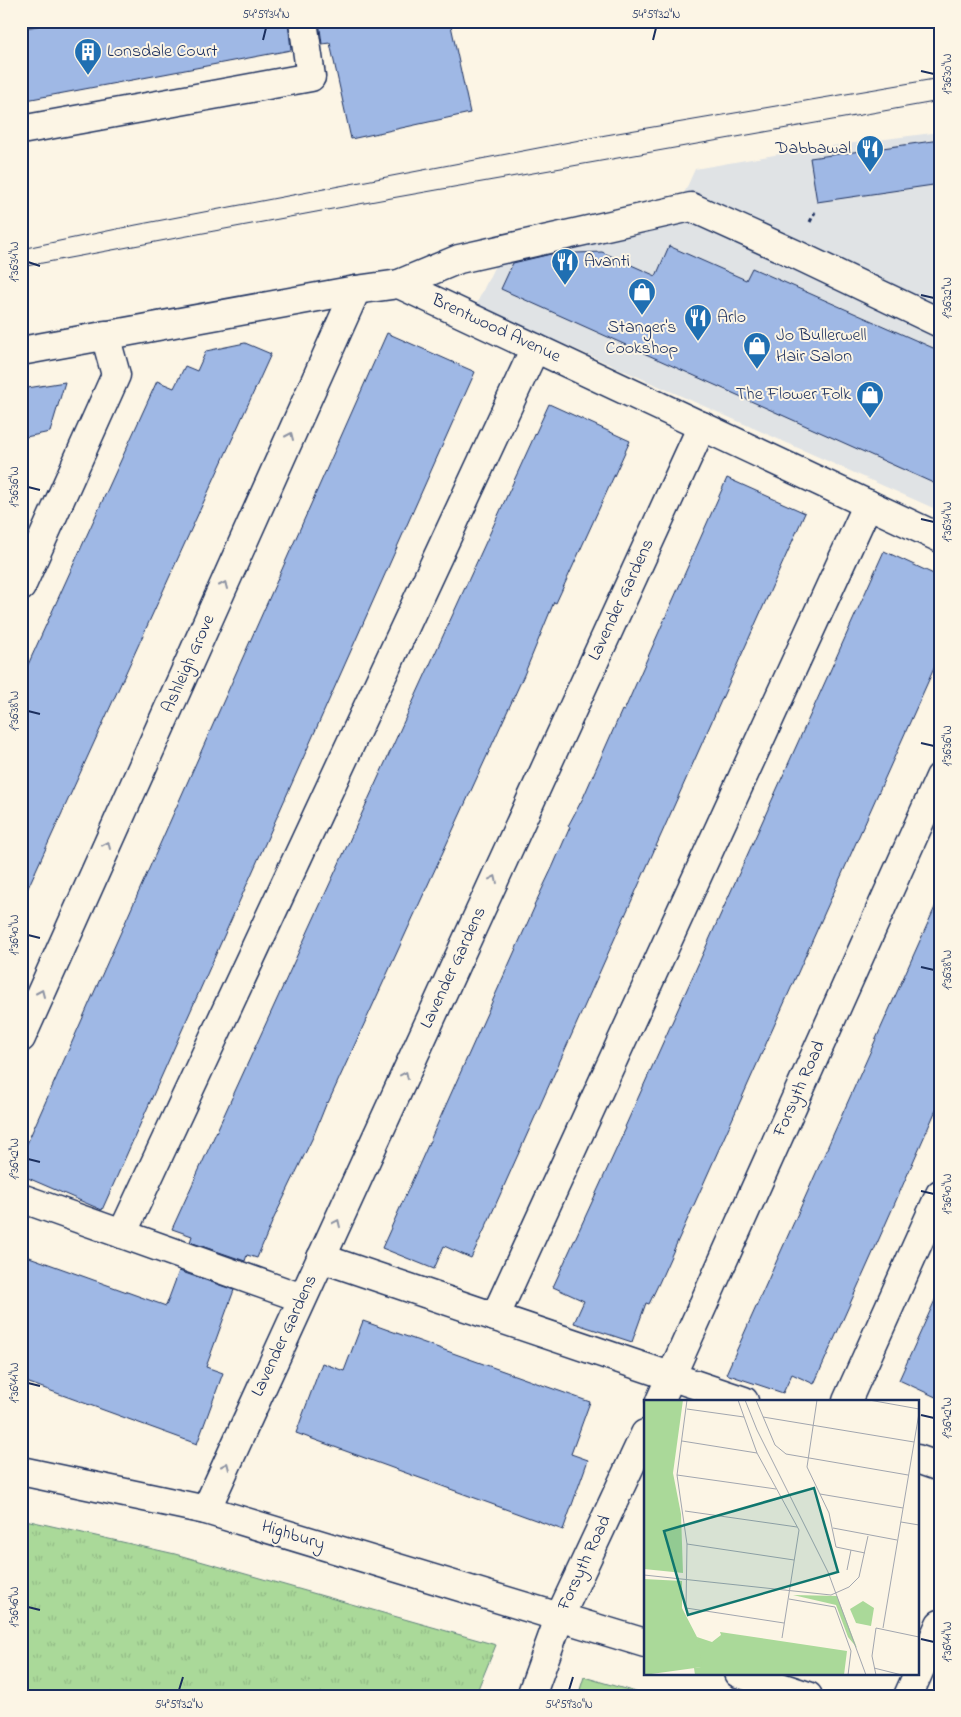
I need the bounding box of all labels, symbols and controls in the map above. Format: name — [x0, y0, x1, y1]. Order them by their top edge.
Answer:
text: 54°59'34"N — [242, 6, 290, 24]
text: 54°59'32"N — [632, 6, 680, 24]
building icon: Lonsdale Court — [73, 37, 103, 76]
place label: Lonsdale Court — [107, 39, 218, 65]
text: 1°36'30"W — [939, 54, 957, 94]
restaurant icon: Dabbawal — [855, 134, 885, 173]
place label: Dabbawal — [774, 136, 851, 162]
text: 1°36'34"W — [6, 242, 24, 282]
restaurant icon: Avanti — [550, 247, 580, 286]
place label: Avanti — [584, 249, 630, 275]
shop icon: Stanger's Cookshop — [627, 277, 657, 316]
text: 1°36'32"W — [939, 277, 957, 319]
street label: Brentwood Avenue — [426, 287, 566, 371]
restaurant icon: Arlo — [683, 303, 713, 342]
place label: Arlo — [717, 305, 746, 331]
place label: Stanger's Cookshop — [606, 315, 679, 362]
place label: Jo Bullerwell Hair Salon — [776, 323, 867, 370]
shop icon: Jo Bullerwell Hair Salon — [742, 331, 772, 370]
shop icon: The Flower Folk — [855, 380, 885, 419]
place label: The Flower Folk — [736, 382, 851, 408]
one-way arrow — [284, 432, 295, 441]
text: 1°36'36"W — [6, 467, 24, 507]
text: 1°36'34"W — [939, 502, 957, 542]
street label: Lavender Gardens — [582, 535, 662, 665]
one-way arrow — [217, 581, 228, 590]
street label: Ashleigh Grove — [156, 610, 224, 718]
text: 1°36'38"W — [6, 691, 24, 731]
text: 1°36'36"W — [939, 726, 957, 766]
one-way arrow — [101, 841, 112, 850]
one-way arrow — [488, 875, 499, 884]
street label: Lavender Gardens — [414, 903, 494, 1033]
text: 1°36'40"W — [6, 915, 24, 955]
text: 1°36'38"W — [939, 950, 957, 990]
one-way arrow — [35, 989, 46, 998]
street label: Forsyth Road — [767, 1037, 833, 1142]
one-way arrow — [398, 1071, 409, 1080]
text: 1°36'42"W — [6, 1138, 24, 1180]
text: 1°36'40"W — [939, 1174, 957, 1214]
one-way arrow — [331, 1219, 341, 1228]
street label: Lavender Gardens — [245, 1271, 325, 1401]
text: 1°36'44"W — [6, 1363, 24, 1403]
text: 1°36'42"W — [939, 1397, 957, 1439]
inset map — [644, 1400, 918, 1674]
one-way arrow — [220, 1462, 230, 1471]
street label: Forsyth Road — [551, 1511, 618, 1616]
street label: Highbury — [258, 1514, 328, 1559]
text: 1°36'46"W — [6, 1587, 24, 1627]
text: 1°36'44"W — [939, 1622, 957, 1662]
text: 54°59'32"N — [155, 1696, 203, 1714]
text: 54°59'30"N — [545, 1696, 593, 1714]

